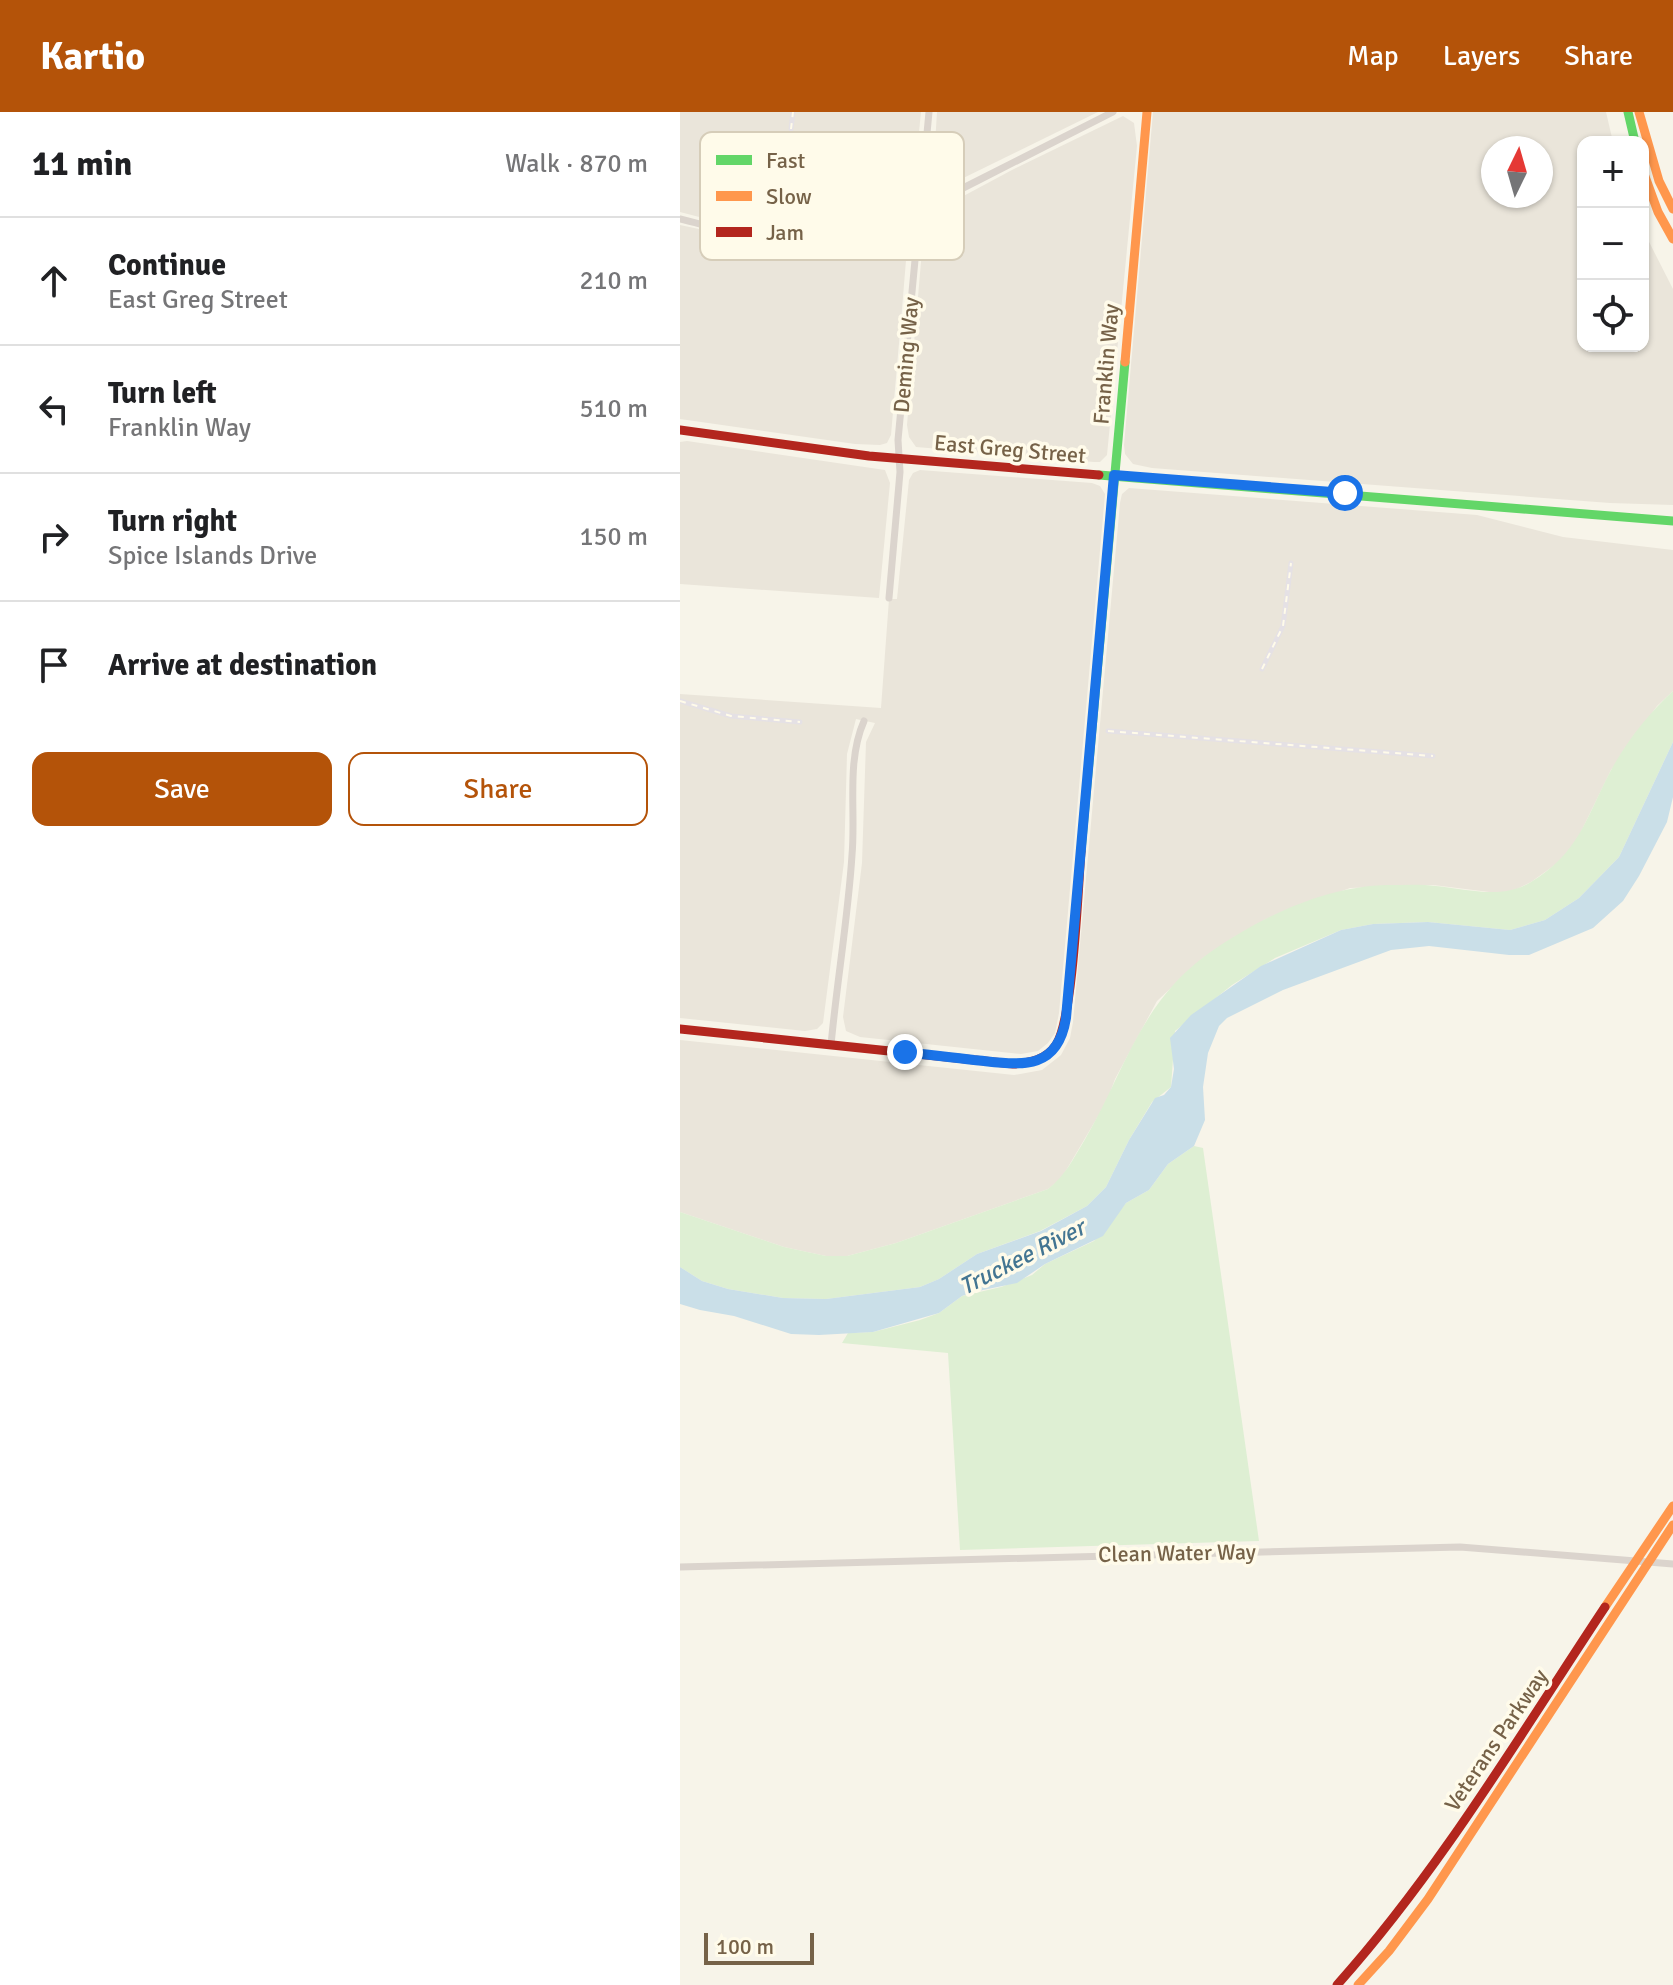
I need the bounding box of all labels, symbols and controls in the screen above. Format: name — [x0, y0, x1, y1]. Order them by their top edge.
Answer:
text: Kartio — [40, 33, 145, 80]
text: Map — [1347, 39, 1399, 73]
text: Layers — [1443, 39, 1520, 73]
text: Share — [1564, 39, 1633, 73]
legend — [700, 132, 964, 260]
north arrow — [1481, 136, 1553, 208]
map controls — [1577, 136, 1649, 352]
button: + — [1577, 136, 1649, 208]
text: 11 min — [32, 143, 132, 185]
text: Fast — [766, 147, 806, 174]
text: Walk · 870 m — [505, 148, 648, 180]
text: Slow — [766, 183, 812, 210]
button: − — [1577, 208, 1649, 280]
text: Jam — [766, 219, 804, 246]
text: Continue — [108, 247, 226, 284]
icon: ahead — [32, 259, 76, 303]
text: 210 m — [579, 265, 648, 297]
button: locate — [1577, 280, 1649, 352]
text: East Greg Street — [108, 284, 288, 316]
street label: Deming Way — [887, 295, 925, 414]
street label: Franklin Way — [1087, 302, 1125, 425]
text: Turn left — [108, 375, 217, 412]
icon: left — [32, 387, 76, 431]
text: 510 m — [579, 393, 648, 425]
text: Franklin Way — [108, 412, 251, 444]
street label: East Greg Street — [933, 429, 1087, 469]
route start — [1327, 475, 1363, 511]
text: Turn right — [108, 503, 237, 540]
icon: right — [32, 515, 76, 559]
text: 150 m — [579, 521, 648, 553]
text: Spice Islands Drive — [108, 540, 317, 572]
icon: arrive — [32, 643, 76, 687]
text: Arrive at destination — [108, 647, 377, 684]
button: Save — [32, 752, 332, 826]
button: Share — [348, 752, 648, 826]
route end — [887, 1034, 923, 1070]
water label: Truckee River — [954, 1211, 1093, 1301]
street label: Clean Water Way — [1098, 1538, 1257, 1568]
street label: Veterans Parkway — [1438, 1663, 1554, 1816]
scale bar — [704, 1929, 814, 1965]
text: 100 m — [716, 1933, 774, 1960]

